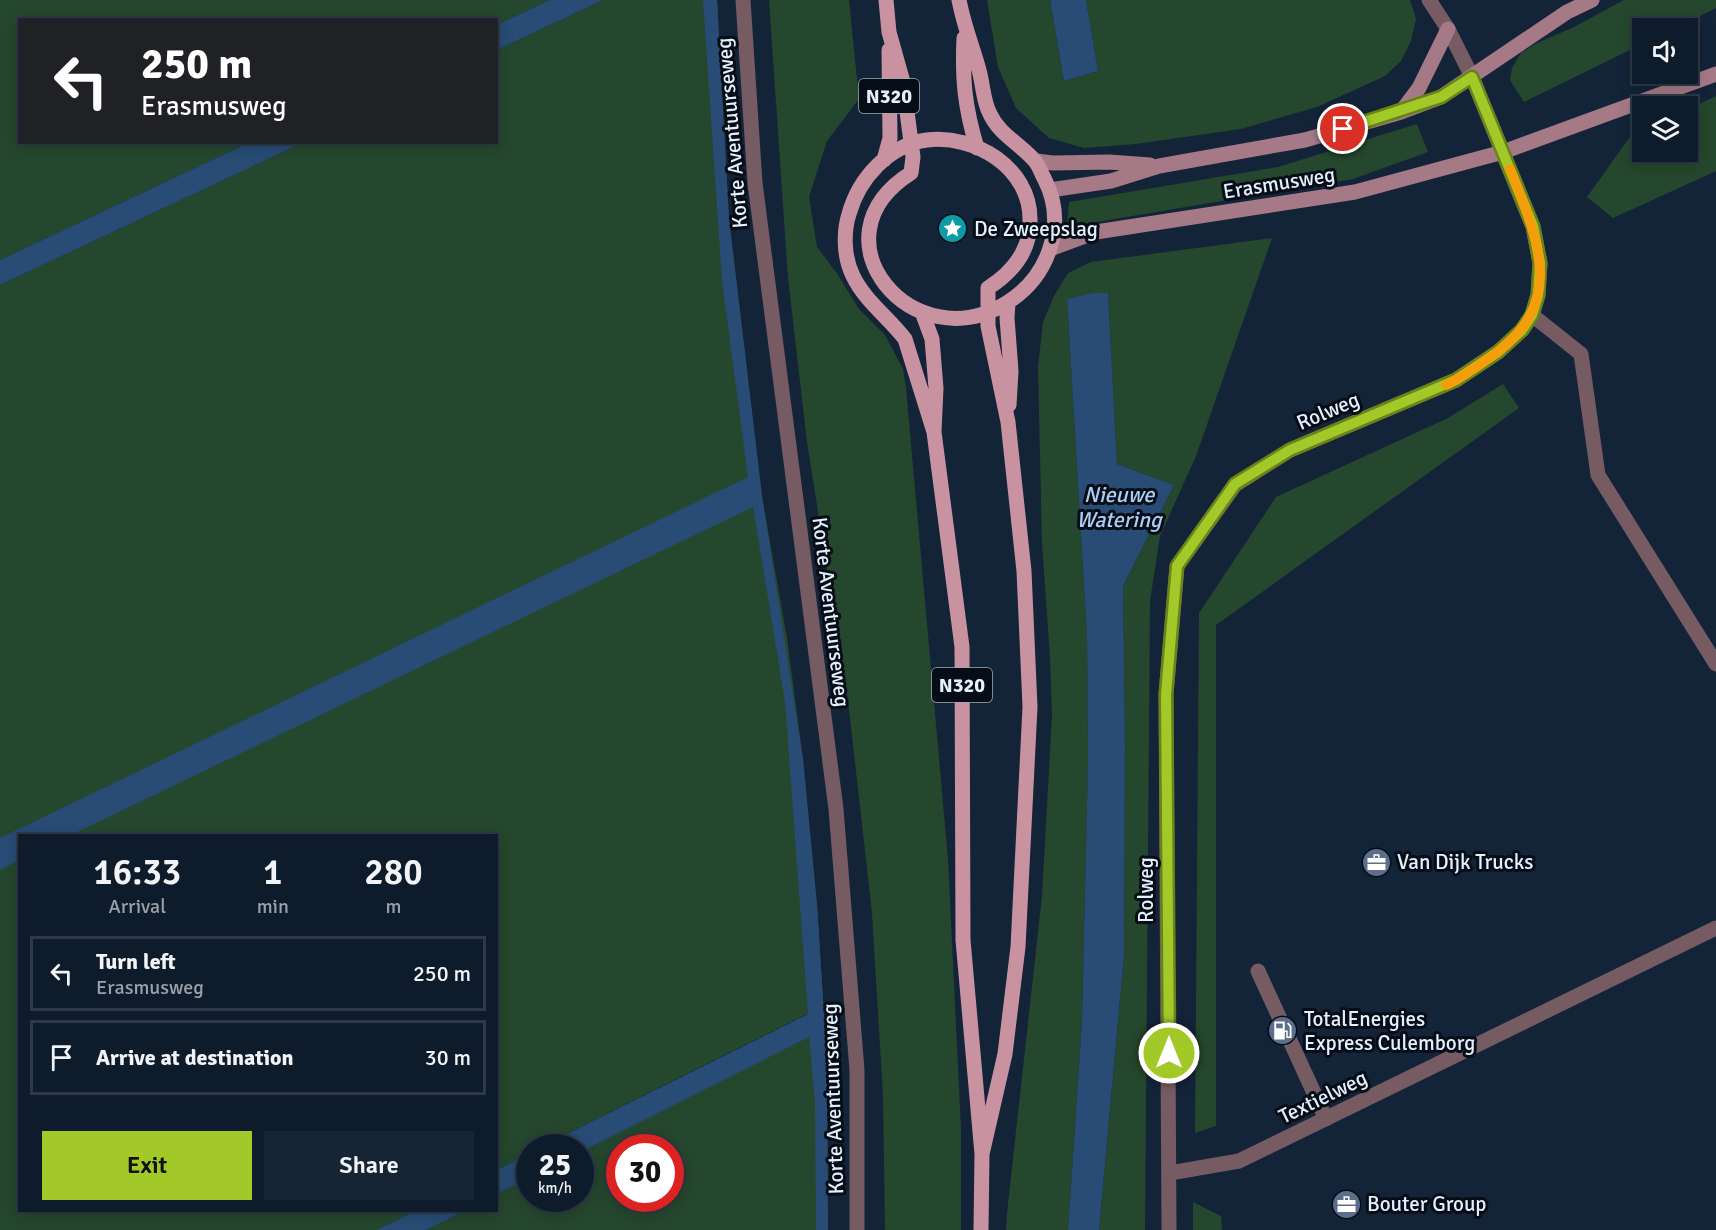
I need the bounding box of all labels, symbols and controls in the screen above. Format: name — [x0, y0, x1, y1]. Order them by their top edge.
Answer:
map controls — [1632, 18, 1698, 162]
button: sound — [1632, 18, 1698, 84]
street label: Korte Aventuurseweg — [711, 37, 753, 229]
text: 250 m — [141, 39, 252, 90]
icon: left — [42, 42, 120, 120]
road number: N320 — [859, 79, 919, 113]
text: Erasmusweg — [141, 90, 287, 123]
button: layers — [1632, 96, 1698, 162]
pin — [1317, 103, 1368, 154]
icon: arrive — [1326, 112, 1359, 145]
street label: Erasmusweg — [1221, 161, 1337, 205]
place icon: De Zweepslag — [937, 213, 969, 245]
place label: De Zweepslag — [974, 216, 1098, 242]
street label: Rolweg — [1293, 386, 1363, 436]
water label: Nieuwe Watering — [1076, 481, 1164, 533]
street label: Korte Aventuurseweg — [806, 515, 856, 709]
road number: N320 — [932, 668, 992, 702]
office icon: Van Dijk Trucks — [1360, 846, 1392, 878]
place label: Van Dijk Trucks — [1397, 849, 1533, 875]
text: 16:33 — [93, 850, 181, 895]
text: 1 — [263, 850, 283, 895]
text: 280 — [364, 850, 423, 895]
street label: Rolweg — [1133, 857, 1159, 923]
text: Arrival — [109, 894, 166, 919]
text: min — [257, 894, 289, 919]
text: m — [385, 894, 401, 919]
text: Turn left — [96, 948, 176, 975]
icon: left — [45, 957, 78, 990]
text: 250 m — [413, 960, 471, 987]
text: Erasmusweg — [96, 975, 204, 1000]
street label: Korte Aventuurseweg — [817, 1003, 849, 1195]
place label: TotalEnergies Express Culemborg — [1304, 1006, 1475, 1056]
fuel station icon: TotalEnergies Express Culemborg — [1267, 1015, 1299, 1047]
position arrow — [1137, 1021, 1201, 1085]
icon: arrive — [45, 1041, 78, 1074]
text: Arrive at destination — [96, 1044, 293, 1071]
text: 30 m — [425, 1044, 471, 1071]
street label: Textielweg — [1275, 1064, 1371, 1130]
button: Exit — [42, 1131, 252, 1200]
button: Share — [264, 1131, 474, 1200]
speed limit sign: 30 — [606, 1134, 684, 1212]
text: 25 — [539, 1147, 571, 1184]
text: km/h — [538, 1179, 572, 1197]
office icon: Bouter Group — [1330, 1188, 1362, 1220]
place label: Bouter Group — [1367, 1191, 1487, 1217]

